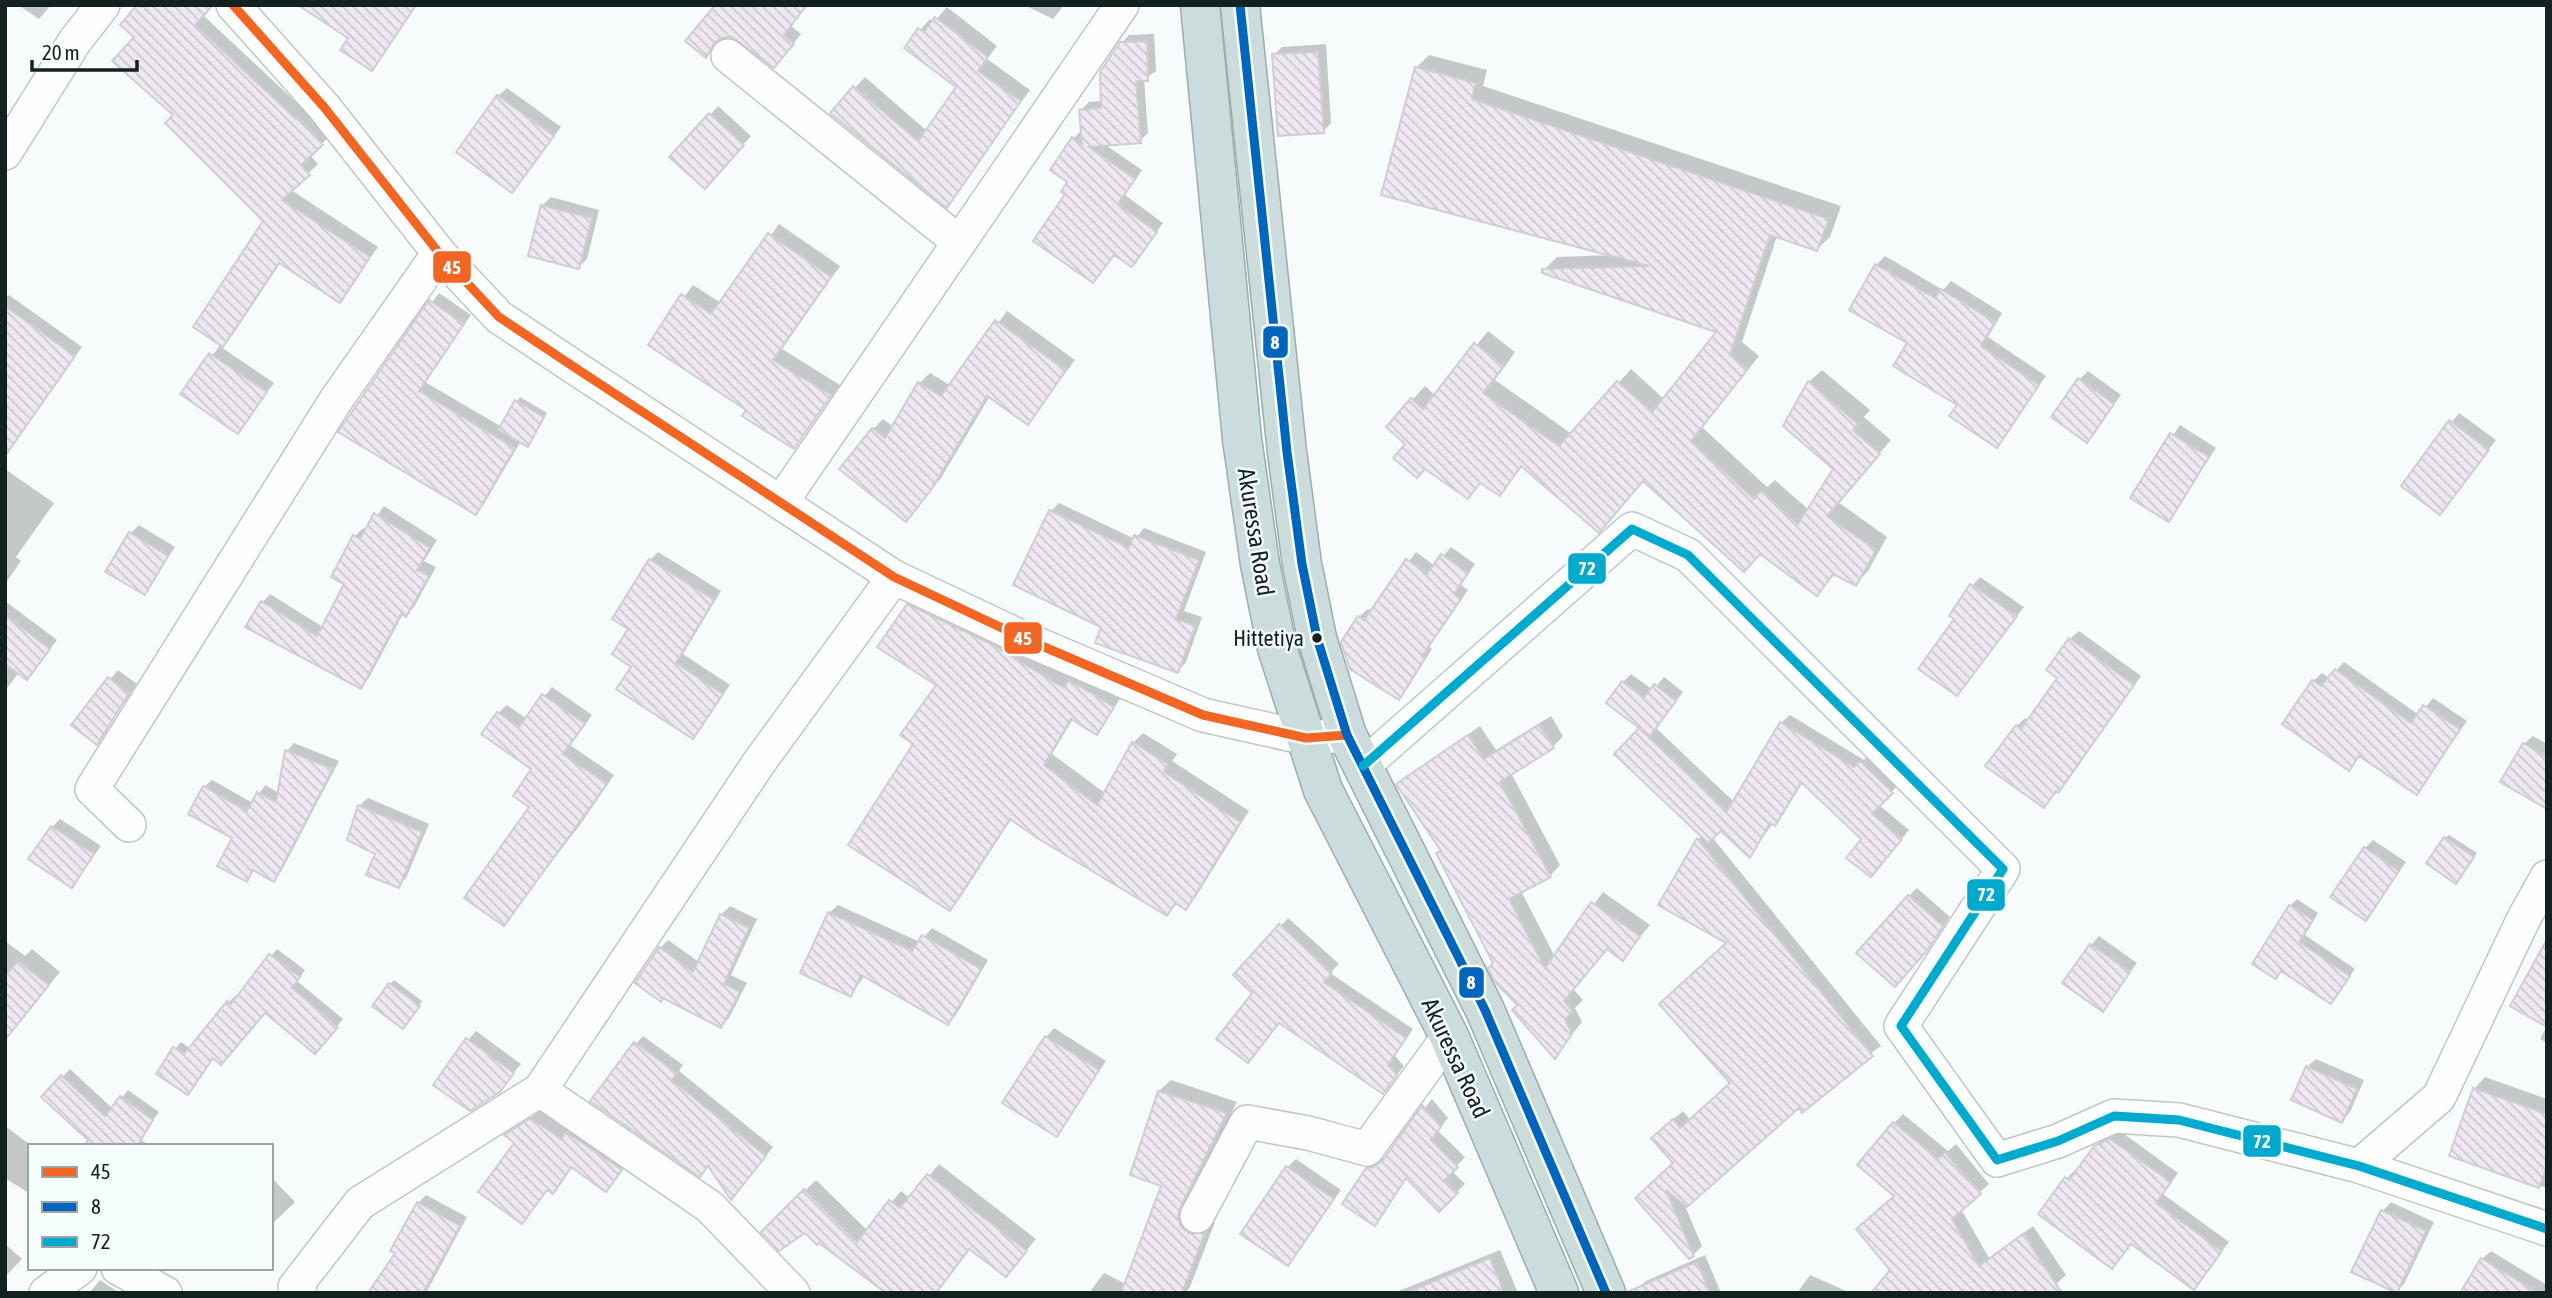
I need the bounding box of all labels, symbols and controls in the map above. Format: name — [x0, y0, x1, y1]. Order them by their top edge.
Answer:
scale bar — [32, 28, 136, 72]
text: 20 m — [42, 40, 80, 64]
line badge: 45 — [432, 250, 472, 284]
text: 45 — [442, 256, 461, 278]
line badge: 8 — [1262, 325, 1289, 359]
text: 8 — [1271, 331, 1280, 353]
street label: Akuressa Road — [1233, 466, 1279, 598]
line badge: 72 — [1567, 552, 1607, 585]
text: 72 — [1578, 557, 1596, 579]
line badge: 45 — [1003, 621, 1043, 655]
place label: Hittetiya — [1233, 625, 1304, 651]
text: 45 — [1013, 627, 1032, 649]
marker: Hittetiya — [1310, 631, 1324, 645]
line badge: 72 — [1966, 878, 2006, 912]
text: 72 — [1977, 883, 1995, 905]
line badge: 8 — [1458, 966, 1485, 999]
text: 8 — [1467, 971, 1476, 993]
street label: Akuressa Road — [1416, 994, 1496, 1122]
line badge: 72 — [2242, 1124, 2282, 1158]
text: 72 — [2253, 1130, 2271, 1152]
legend — [28, 1144, 273, 1270]
text: 45 — [91, 1159, 111, 1183]
text: 8 — [91, 1194, 101, 1218]
text: 72 — [91, 1229, 111, 1253]

